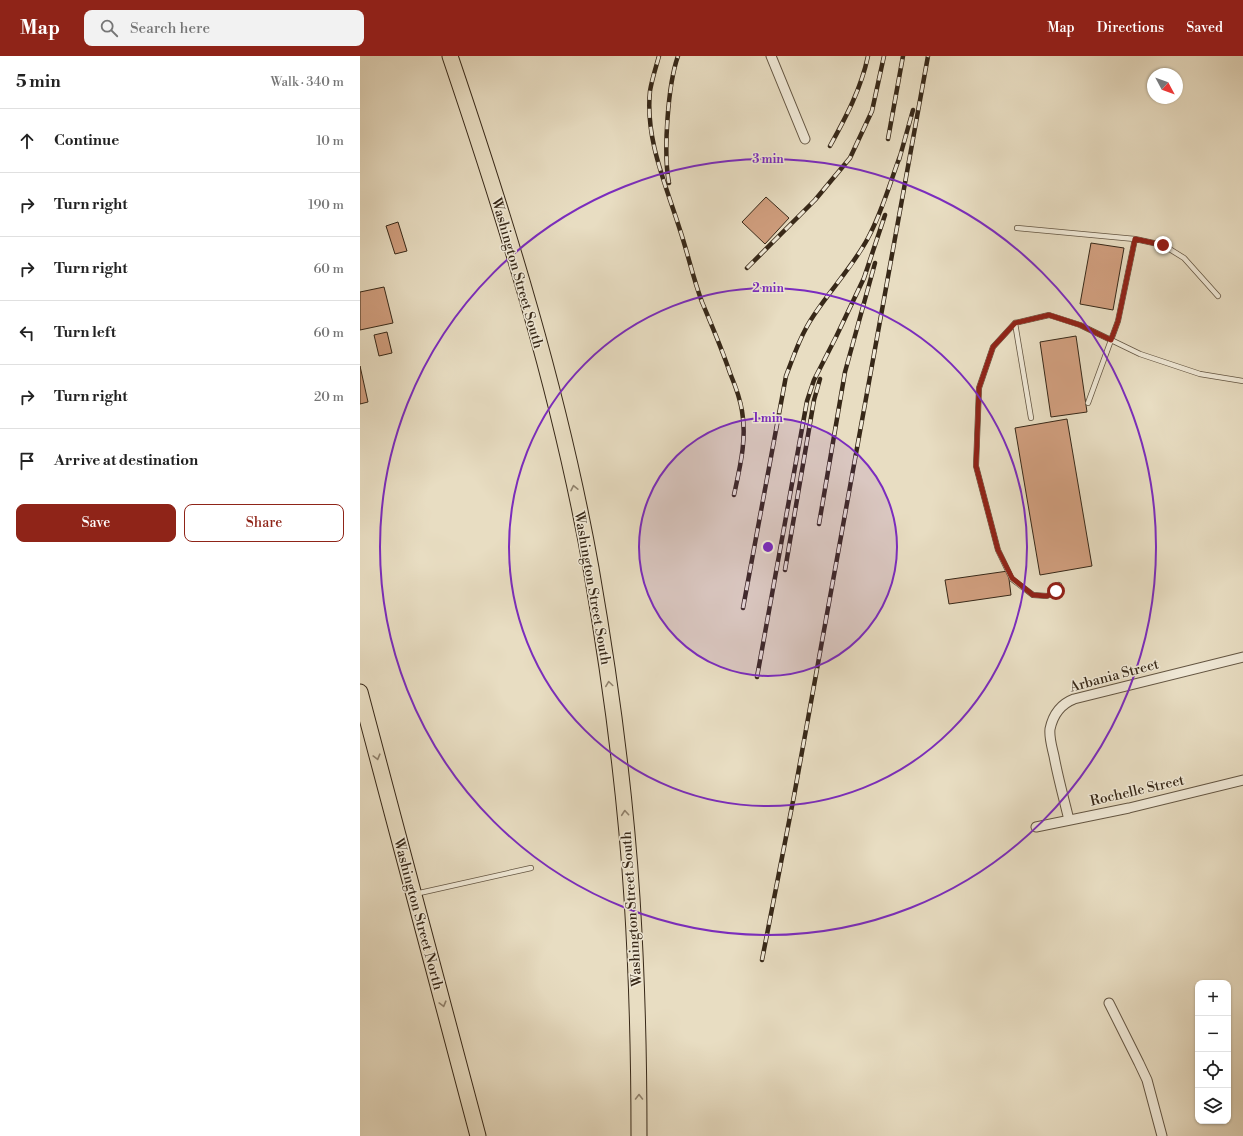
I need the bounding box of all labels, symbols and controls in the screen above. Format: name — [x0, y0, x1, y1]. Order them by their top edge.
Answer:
search box — [84, 10, 364, 46]
text: Map — [20, 16, 60, 40]
icon: search — [98, 17, 120, 39]
text: Search here — [130, 19, 210, 38]
text: Map — [1047, 19, 1075, 37]
text: Directions — [1097, 19, 1164, 37]
text: Saved — [1186, 19, 1223, 37]
north arrow — [1147, 68, 1183, 104]
text: 5 min — [16, 71, 61, 93]
text: Walk · 340 m — [271, 74, 344, 90]
icon: ahead — [16, 130, 38, 152]
text: Continue — [54, 131, 119, 150]
text: 10 m — [316, 133, 344, 149]
text: 3 min — [752, 152, 784, 167]
icon: right — [16, 194, 38, 216]
text: Turn right — [54, 195, 128, 214]
street label: Washington Street South — [487, 195, 547, 351]
text: 190 m — [308, 197, 344, 213]
route end — [1154, 236, 1172, 254]
icon: right — [16, 258, 38, 280]
text: Turn right — [54, 259, 128, 278]
text: 60 m — [313, 261, 344, 277]
text: 2 min — [752, 281, 784, 296]
icon: left — [16, 322, 38, 344]
text: Turn left — [54, 323, 116, 342]
text: 60 m — [313, 325, 344, 341]
icon: right — [16, 386, 38, 408]
text: Turn right — [54, 387, 128, 406]
text: 20 m — [314, 389, 344, 405]
text: 1 min — [753, 411, 784, 426]
icon: arrive — [16, 450, 38, 472]
text: Arrive at destination — [54, 451, 198, 470]
one-way arrow — [571, 484, 579, 491]
button: Save — [16, 504, 176, 542]
button: Share — [184, 504, 344, 542]
street label: Washington Street South — [569, 509, 615, 667]
centre of rings — [761, 540, 775, 554]
route start — [1047, 582, 1065, 600]
street label: Arbania Street — [1067, 655, 1161, 697]
one-way arrow — [605, 681, 614, 687]
one-way arrow — [372, 753, 381, 760]
street label: Rochelle Street — [1088, 771, 1186, 811]
one-way arrow — [620, 810, 629, 816]
street label: Washington Street South — [618, 830, 646, 988]
street label: Washington Street North — [389, 835, 447, 993]
map controls — [1195, 980, 1231, 1124]
button: + — [1195, 980, 1231, 1016]
one-way arrow — [438, 1000, 447, 1007]
button: − — [1195, 1016, 1231, 1052]
button: locate — [1195, 1052, 1231, 1088]
button: layers — [1195, 1088, 1231, 1124]
one-way arrow — [635, 1094, 643, 1100]

